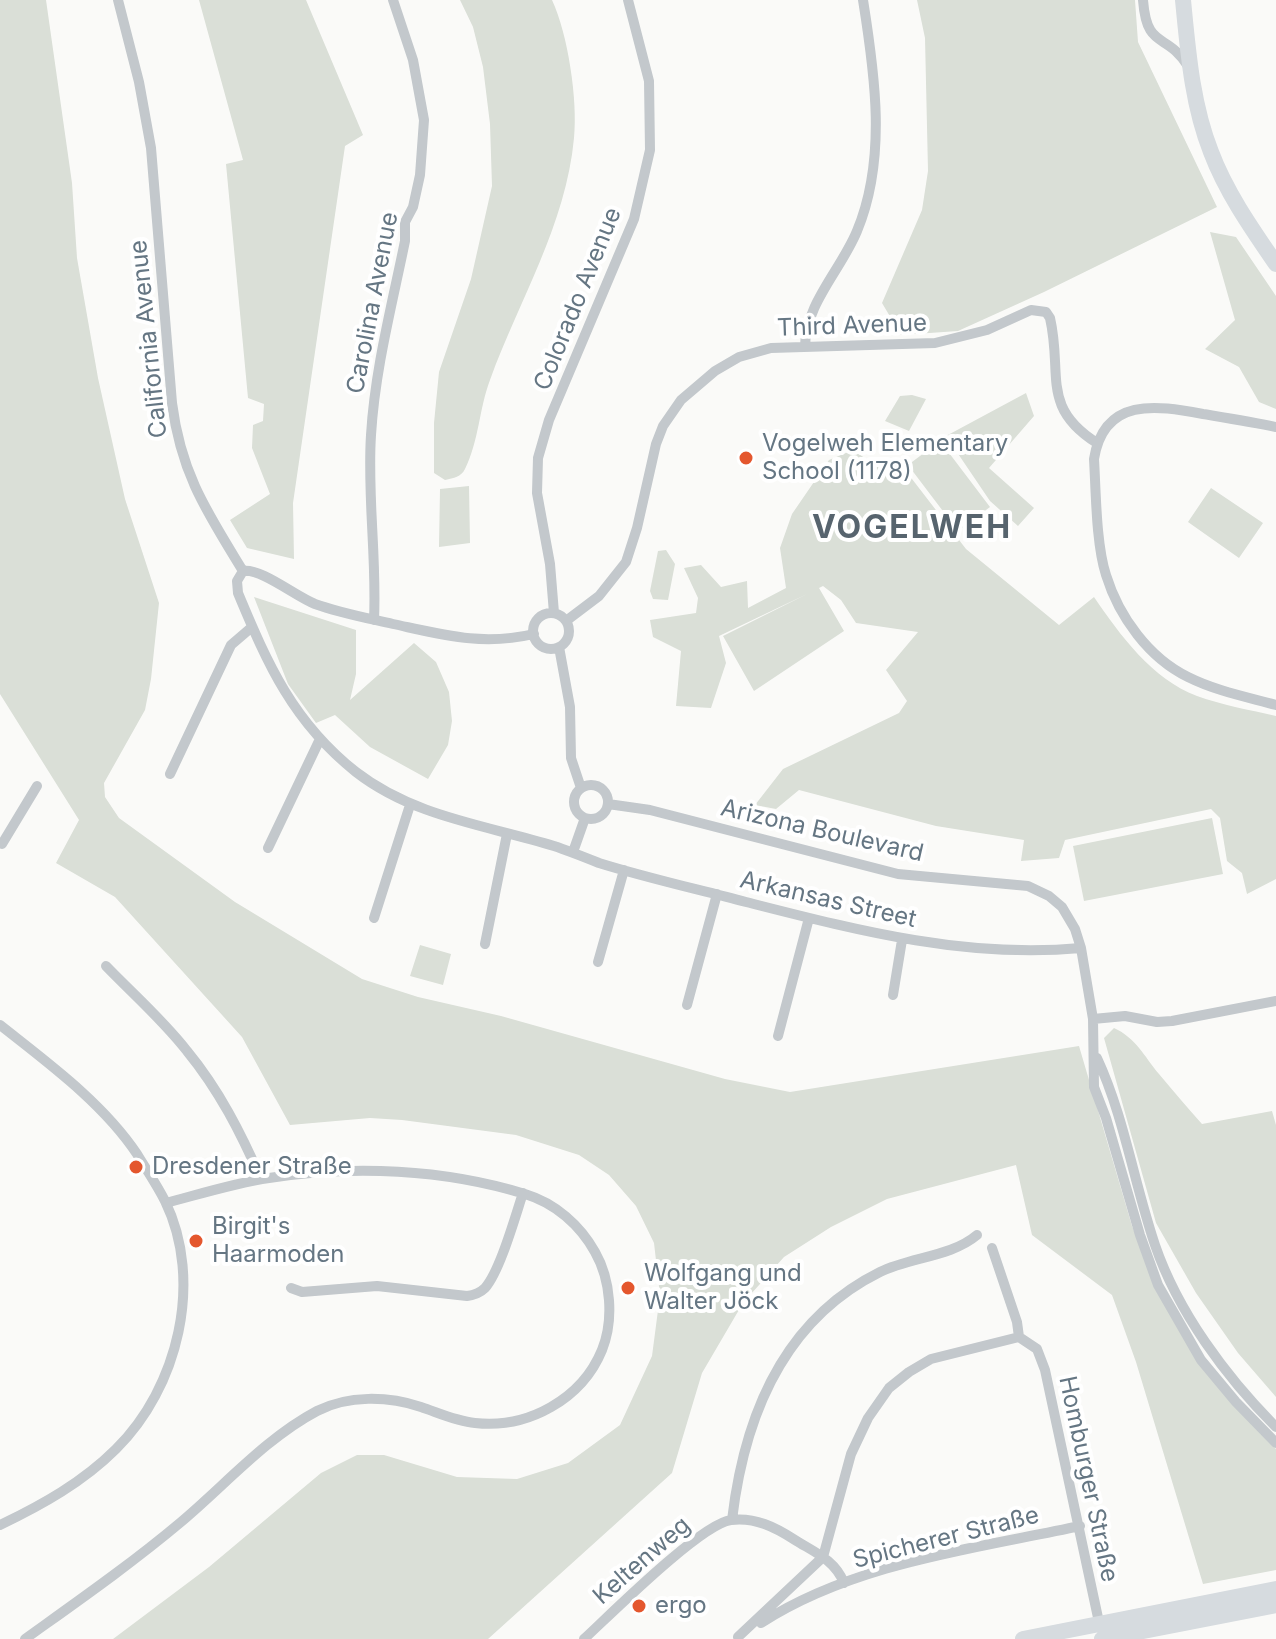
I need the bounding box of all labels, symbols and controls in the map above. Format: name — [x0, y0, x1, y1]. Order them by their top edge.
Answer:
street label: Colorado Avenue — [528, 203, 628, 395]
street label: Carolina Avenue — [341, 210, 405, 396]
street label: California Avenue — [124, 238, 174, 440]
street label: Third Avenue — [777, 309, 927, 343]
place label: Vogelweh Elementary School (1178) — [762, 430, 1008, 486]
marker: Vogelweh Elementary School (1178) — [737, 449, 755, 467]
district label: VOGELWEH — [812, 509, 1012, 547]
street label: Arizona Boulevard — [718, 794, 926, 868]
street label: Arkansas Street — [737, 866, 919, 934]
place label: Dresdener Straße — [152, 1153, 352, 1181]
marker: Dresdener Straße — [127, 1158, 145, 1176]
place label: Birgit's Haarmoden — [212, 1213, 344, 1269]
marker: Birgit's Haarmoden — [187, 1232, 205, 1250]
place label: Wolfgang und Walter Jöck — [644, 1260, 802, 1316]
marker: Wolfgang und Walter Jöck — [619, 1279, 637, 1297]
street label: Homburger Straße — [1052, 1373, 1124, 1585]
street label: Spicherer Straße — [850, 1501, 1042, 1575]
street label: Keltenweg — [588, 1511, 696, 1611]
place label: ergo — [655, 1592, 707, 1620]
marker: ergo — [630, 1597, 648, 1615]

